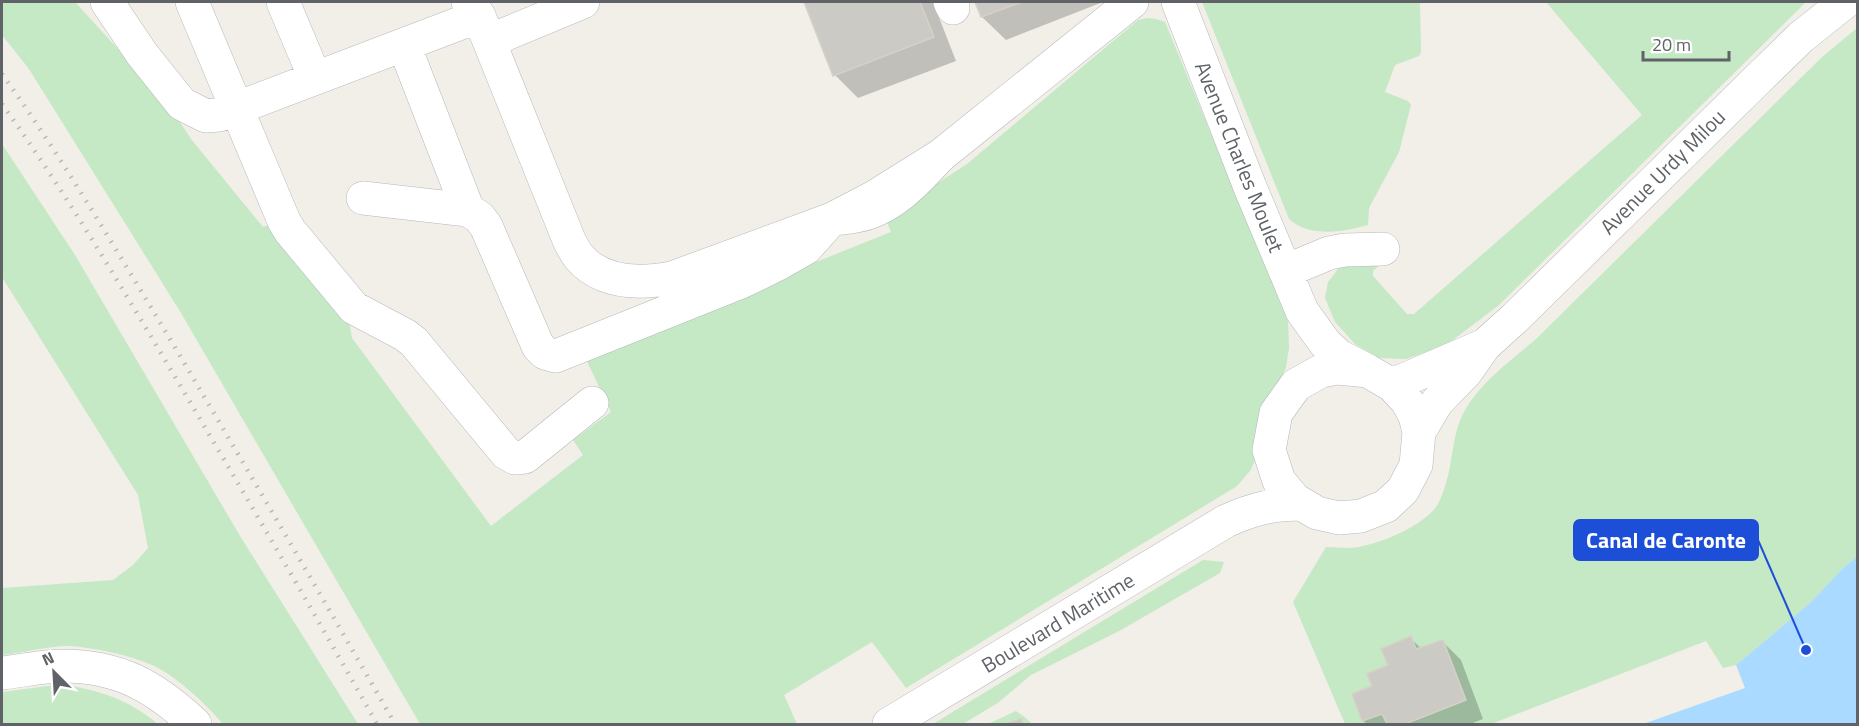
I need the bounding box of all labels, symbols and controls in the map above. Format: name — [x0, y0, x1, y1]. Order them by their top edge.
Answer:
scale bar — [1643, 24, 1728, 62]
text: 20 m — [1652, 31, 1691, 58]
street label: Avenue Charles Moulet — [1187, 56, 1293, 257]
street label: Avenue Urdy Milou — [1592, 101, 1732, 241]
callout: Canal de Caronte — [1574, 520, 1758, 560]
text: Canal de Caronte — [1586, 523, 1746, 557]
street label: Boulevard Maritime — [975, 564, 1140, 681]
north arrow — [24, 642, 84, 702]
text: N — [38, 645, 58, 672]

